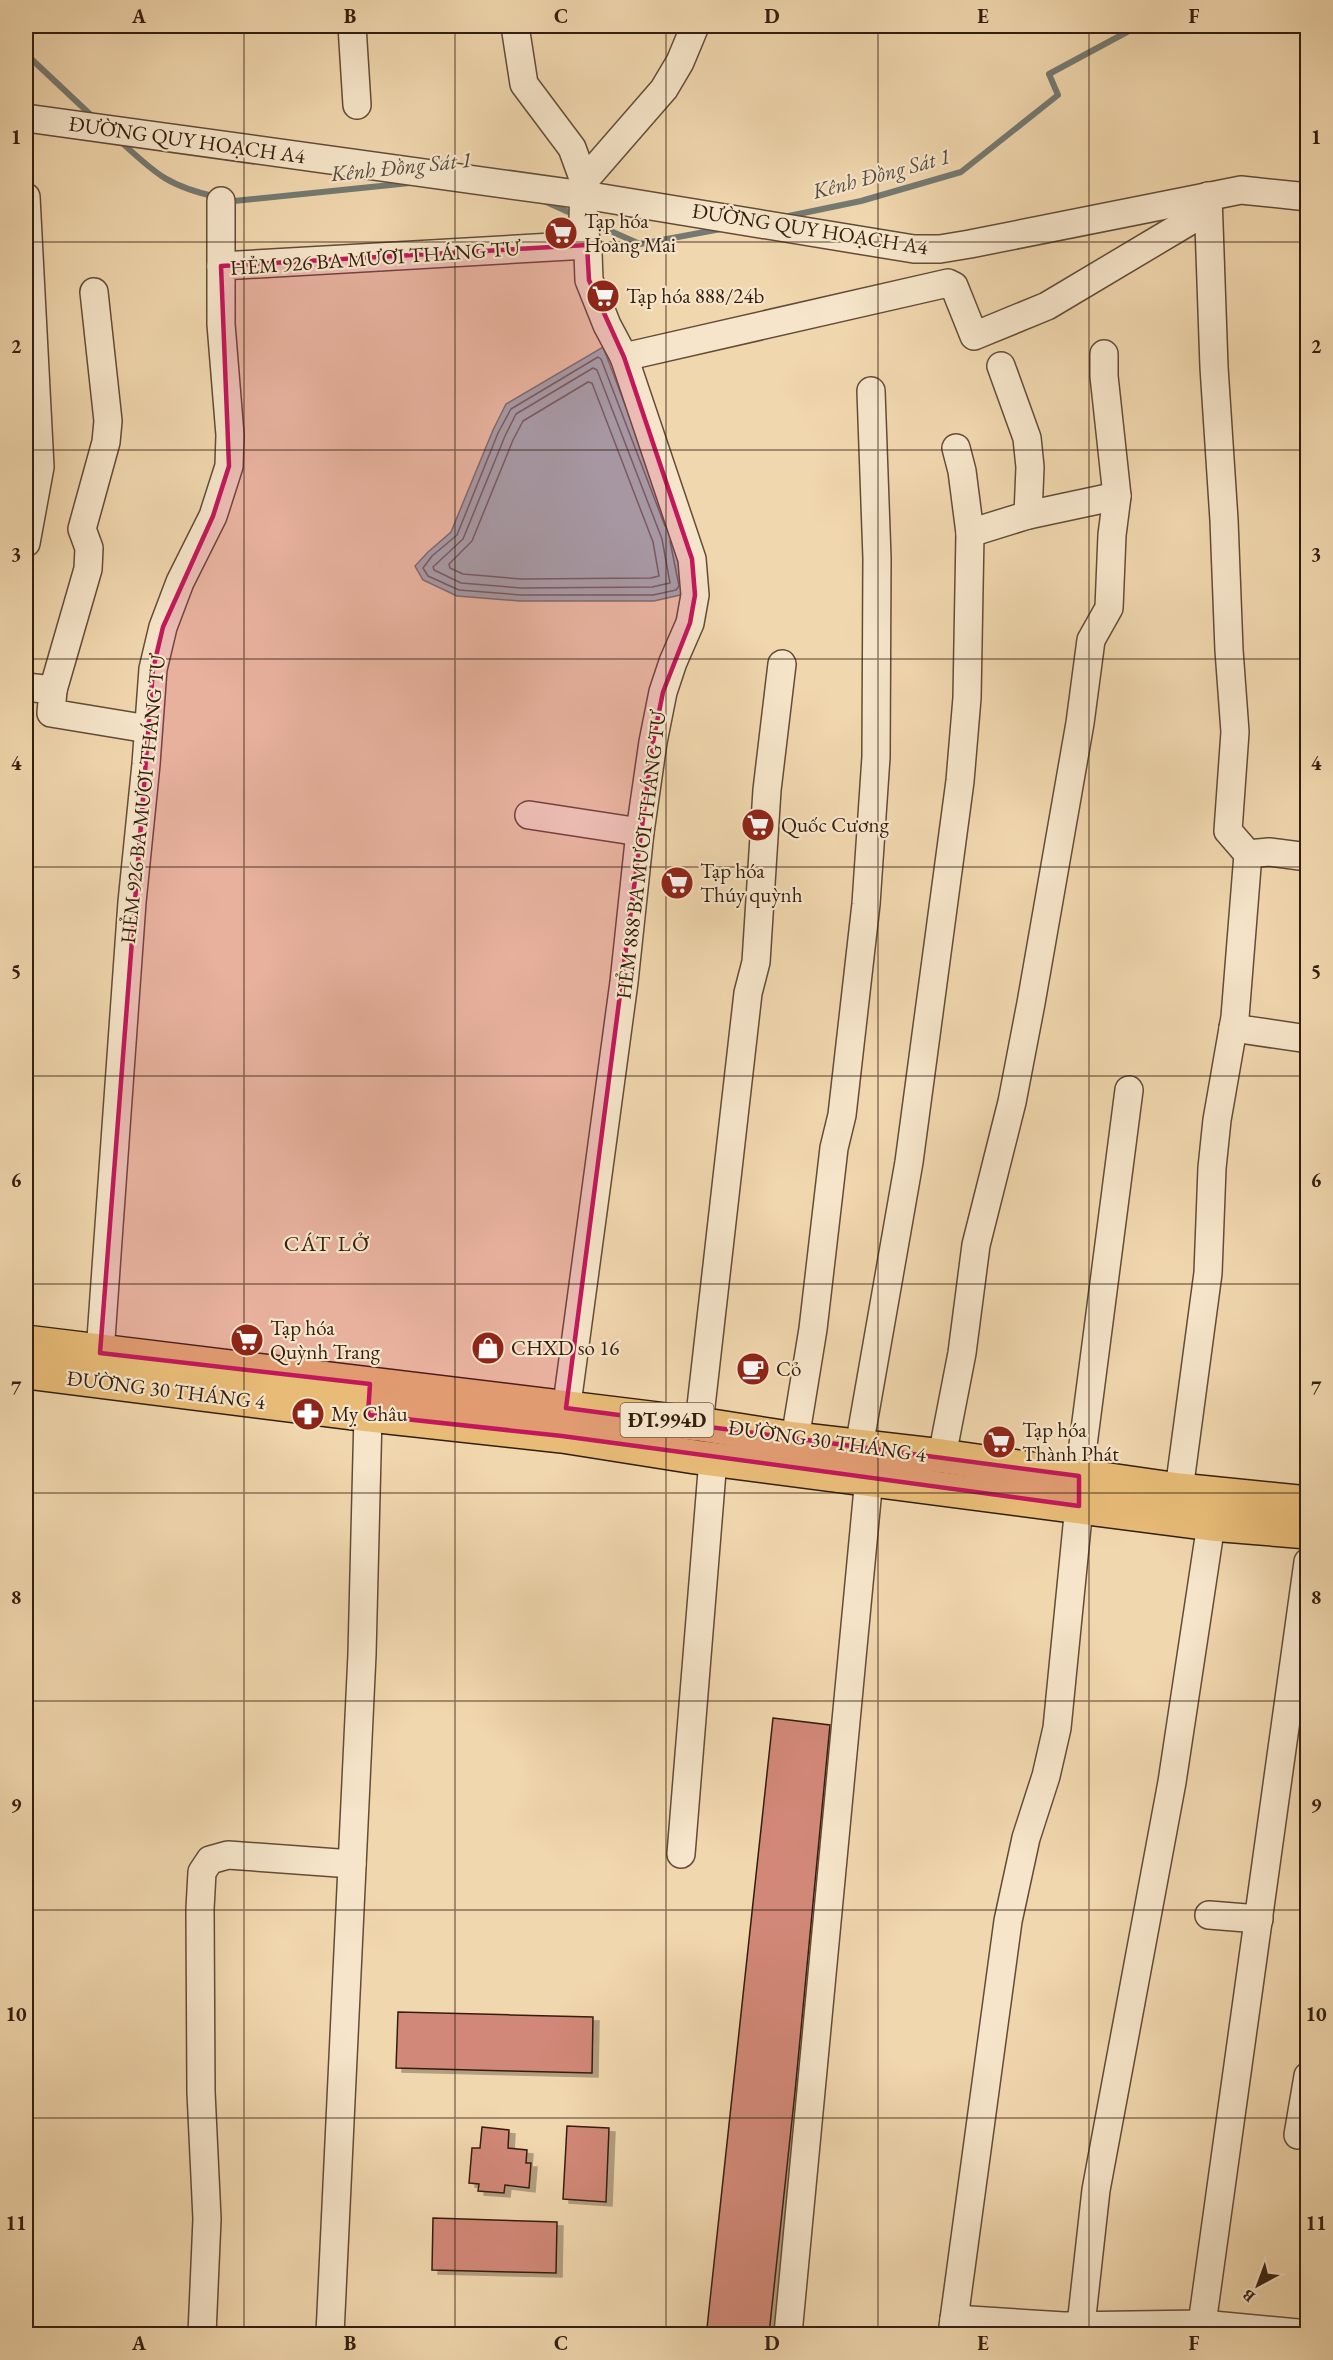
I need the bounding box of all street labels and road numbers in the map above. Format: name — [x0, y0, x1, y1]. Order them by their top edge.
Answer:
street label: ĐƯỜNG QUY HOẠCH A4 — [67, 110, 308, 171]
street label: ĐƯỜNG QUY HOẠCH A4 — [690, 197, 931, 262]
street label: HẺM 926 BA MƯƠI THÁNG TƯ — [229, 234, 522, 281]
street label: HẺM 926 BA MƯƠI THÁNG TƯ — [114, 652, 171, 945]
street label: HẺM 888 BA MƯƠI THÁNG TƯ — [609, 708, 672, 1001]
street label: ĐƯỜNG 30 THÁNG 4 — [65, 1364, 268, 1415]
road number: ĐT.994D — [620, 1403, 714, 1437]
street label: ĐƯỜNG 30 THÁNG 4 — [726, 1413, 929, 1468]

